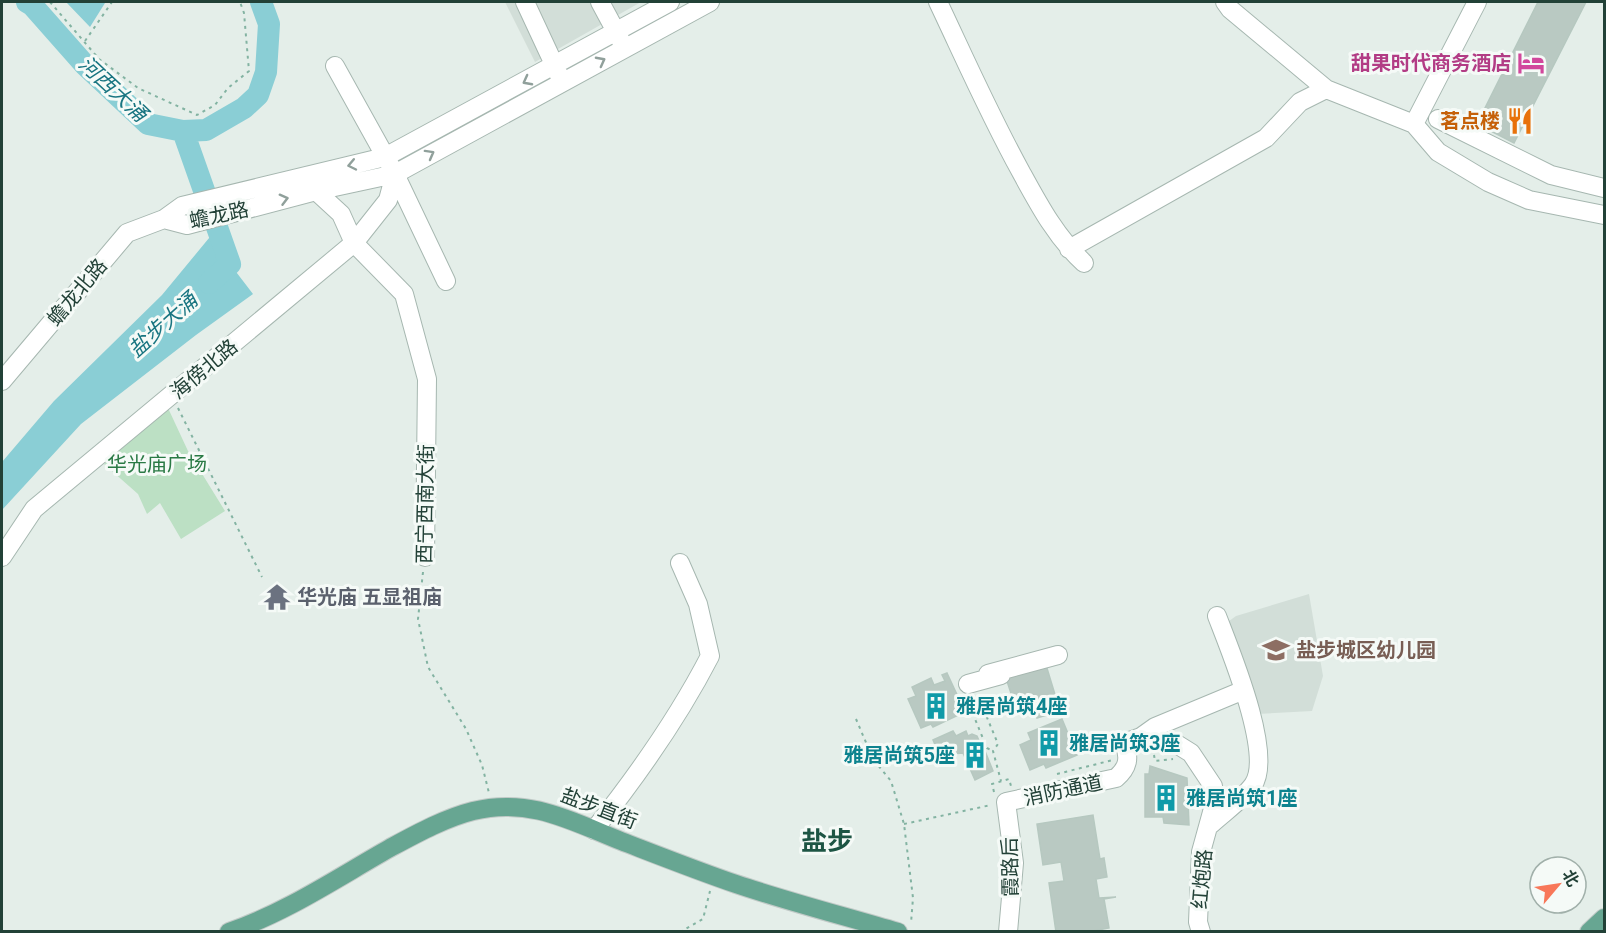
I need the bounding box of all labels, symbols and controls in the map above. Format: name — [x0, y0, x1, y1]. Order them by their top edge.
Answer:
hotel icon: 甜果时代商务酒店 — [1516, 48, 1546, 78]
place label: 甜果时代商务酒店 — [1351, 51, 1511, 75]
water label: 河西大涌 — [74, 52, 153, 128]
one-way arrow — [595, 57, 606, 68]
one-way arrow — [523, 74, 533, 85]
restaurant icon: 茗点楼 — [1505, 106, 1535, 136]
place label: 茗点楼 — [1440, 109, 1500, 133]
one-way arrow — [424, 150, 434, 161]
one-way arrow — [347, 157, 357, 170]
one-way arrow — [279, 194, 289, 207]
street label: 蟾龙路 — [187, 197, 251, 233]
street label: 蟾龙北路 — [42, 254, 112, 330]
water label: 盐步大涌 — [124, 287, 204, 362]
street label: 海傍北路 — [166, 334, 242, 404]
street label: 西宁西南大街 — [412, 444, 438, 564]
park label: 华光庙广场 — [107, 452, 207, 476]
temple icon: 华光庙 五显祖庙 — [262, 582, 292, 612]
place label: 华光庙 五显祖庙 — [297, 585, 442, 609]
school or university icon: 盐步城区幼儿园 — [1261, 635, 1291, 665]
place label: 盐步城区幼儿园 — [1296, 638, 1436, 662]
building icon: 雅居尚筑4座 — [921, 691, 951, 721]
place label: 雅居尚筑4座 — [956, 694, 1067, 718]
building icon: 雅居尚筑3座 — [1034, 728, 1064, 758]
place label: 雅居尚筑3座 — [1069, 731, 1180, 755]
building icon: 雅居尚筑5座 — [960, 740, 990, 770]
place label: 雅居尚筑5座 — [844, 743, 955, 767]
street label: 消防通道 — [1021, 770, 1105, 810]
street label: 盐步直街 — [557, 782, 641, 834]
building icon: 雅居尚筑1座 — [1151, 783, 1181, 813]
place label: 雅居尚筑1座 — [1186, 786, 1297, 810]
district label: 盐步 — [801, 826, 853, 856]
street label: 霞路后 — [997, 837, 1023, 897]
street label: 红炮路 — [1187, 848, 1217, 910]
north arrow — [1528, 855, 1588, 915]
text: 北 — [1558, 866, 1583, 890]

